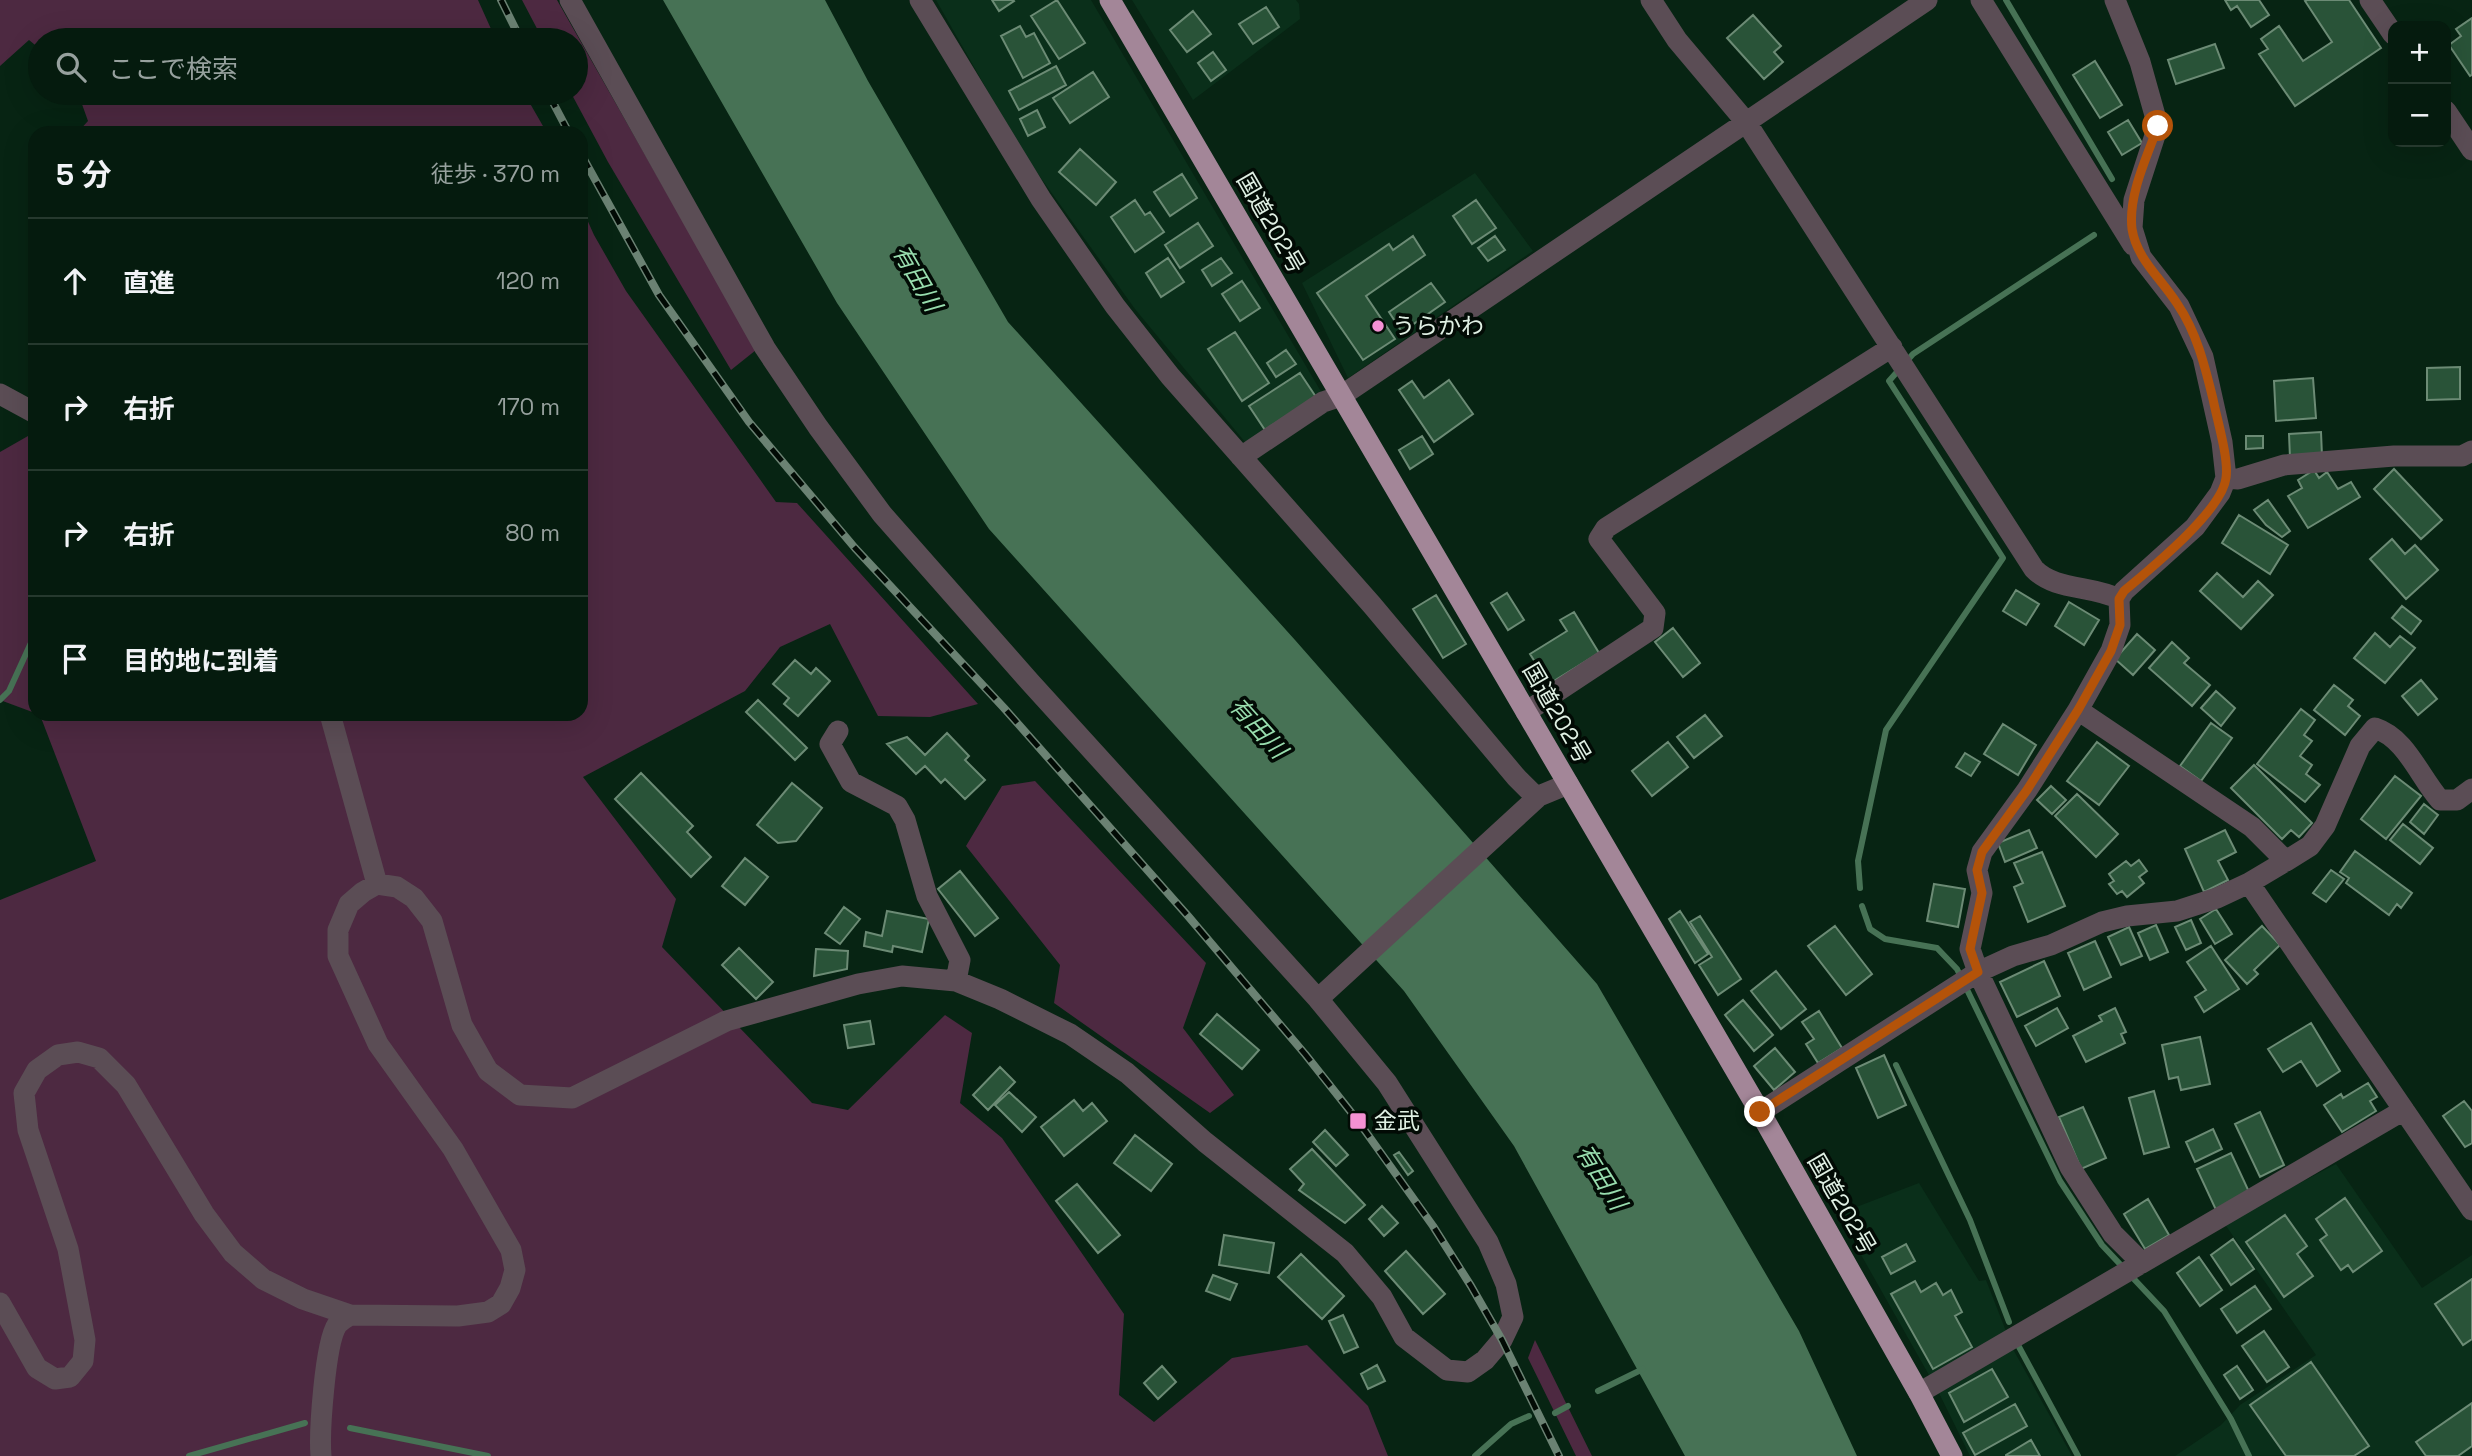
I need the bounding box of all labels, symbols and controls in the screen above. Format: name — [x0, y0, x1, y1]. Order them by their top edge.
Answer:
map controls — [2388, 21, 2451, 147]
button: + — [2388, 21, 2451, 84]
search box — [28, 28, 588, 105]
icon: search — [52, 48, 90, 86]
text: ここで検索 — [108, 52, 238, 86]
button: − — [2388, 84, 2451, 147]
route start — [2142, 110, 2173, 141]
text: 5 分 — [56, 155, 112, 194]
text: 徒歩 · 370 m — [431, 159, 560, 189]
street label: 国道202号 — [1230, 167, 1312, 279]
water label: 有田川 — [886, 239, 950, 319]
icon: ahead — [56, 262, 94, 300]
text: 直進 — [123, 266, 175, 300]
text: 120 m — [496, 266, 560, 296]
place label: うらかわ — [1392, 311, 1484, 341]
marker: うらかわ — [1370, 318, 1386, 334]
icon: right — [56, 388, 94, 426]
text: 右折 — [123, 392, 175, 426]
text: 170 m — [497, 392, 560, 422]
icon: right — [56, 514, 94, 552]
text: 右折 — [123, 518, 175, 552]
text: 80 m — [505, 518, 560, 548]
icon: arrive — [56, 640, 94, 678]
text: 目的地に到着 — [123, 644, 279, 678]
street label: 国道202号 — [1516, 657, 1598, 769]
water label: 有田川 — [1223, 691, 1296, 767]
route end — [1744, 1096, 1775, 1127]
place label: 金武 — [1374, 1106, 1420, 1136]
marker: 金武 — [1348, 1111, 1368, 1131]
water label: 有田川 — [1569, 1138, 1635, 1218]
street label: 国道202号 — [1801, 1148, 1883, 1260]

